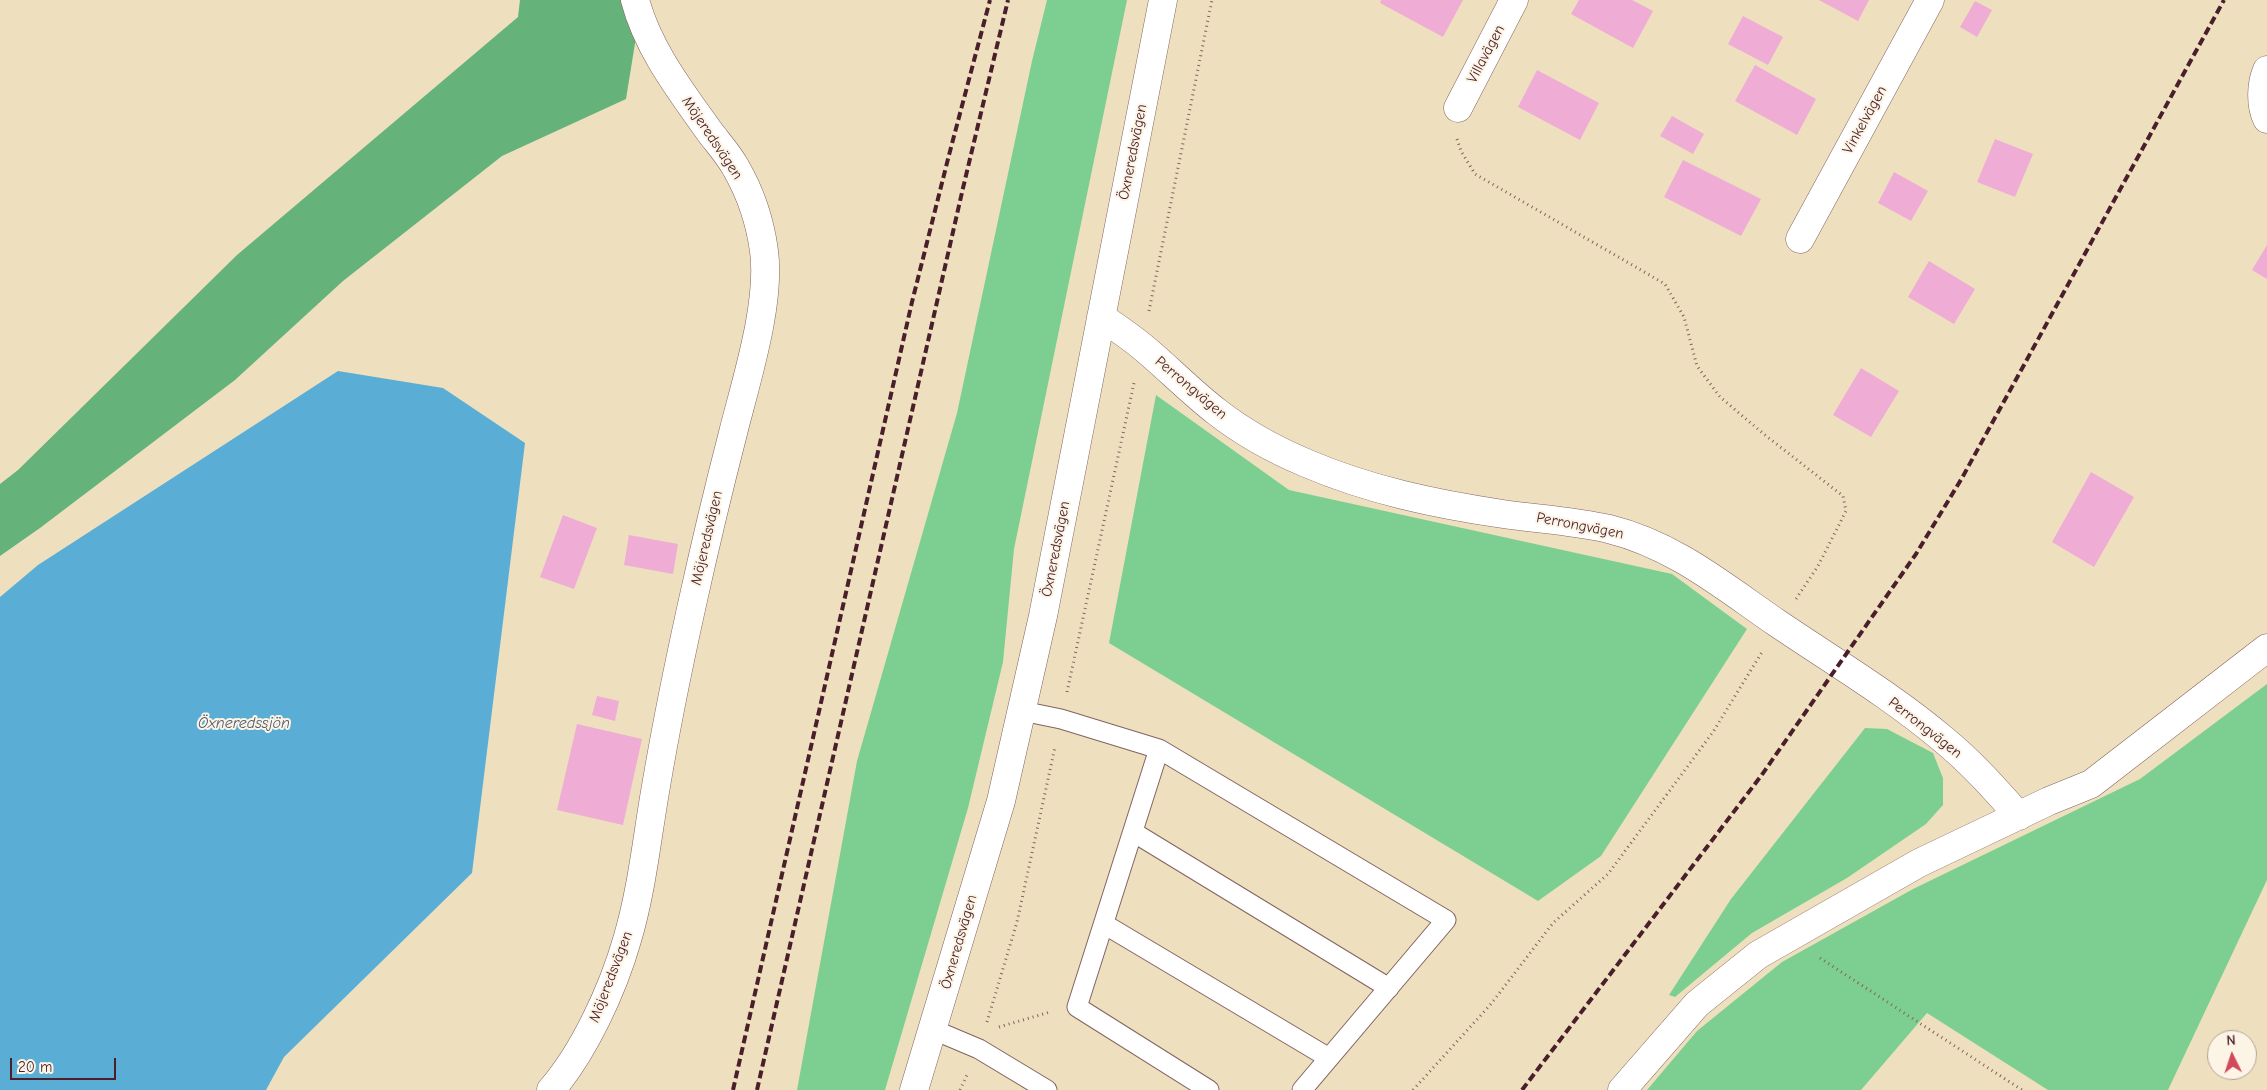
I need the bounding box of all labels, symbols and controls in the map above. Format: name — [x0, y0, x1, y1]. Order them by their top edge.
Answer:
street label: Villavägen — [1463, 22, 1509, 86]
street label: Vinkelvägen — [1839, 83, 1891, 157]
street label: Möjeredsvägen — [678, 93, 746, 183]
street label: Öxneredsvägen — [1115, 102, 1151, 202]
street label: Perrongvägen — [1151, 353, 1231, 423]
street label: Möjeredsvägen — [687, 489, 727, 587]
street label: Öxneredsvägen — [1038, 499, 1074, 599]
street label: Perrongvägen — [1535, 509, 1625, 543]
street label: Perrongvägen — [1885, 694, 1965, 762]
water label: Öxneredssjön — [198, 713, 290, 733]
street label: Öxneredsvägen — [937, 893, 981, 991]
street label: Möjeredsvägen — [585, 929, 637, 1025]
north arrow — [2207, 1030, 2257, 1080]
text: N — [2226, 1032, 2236, 1049]
scale bar — [12, 1048, 119, 1080]
text: 20 m — [18, 1058, 52, 1076]

